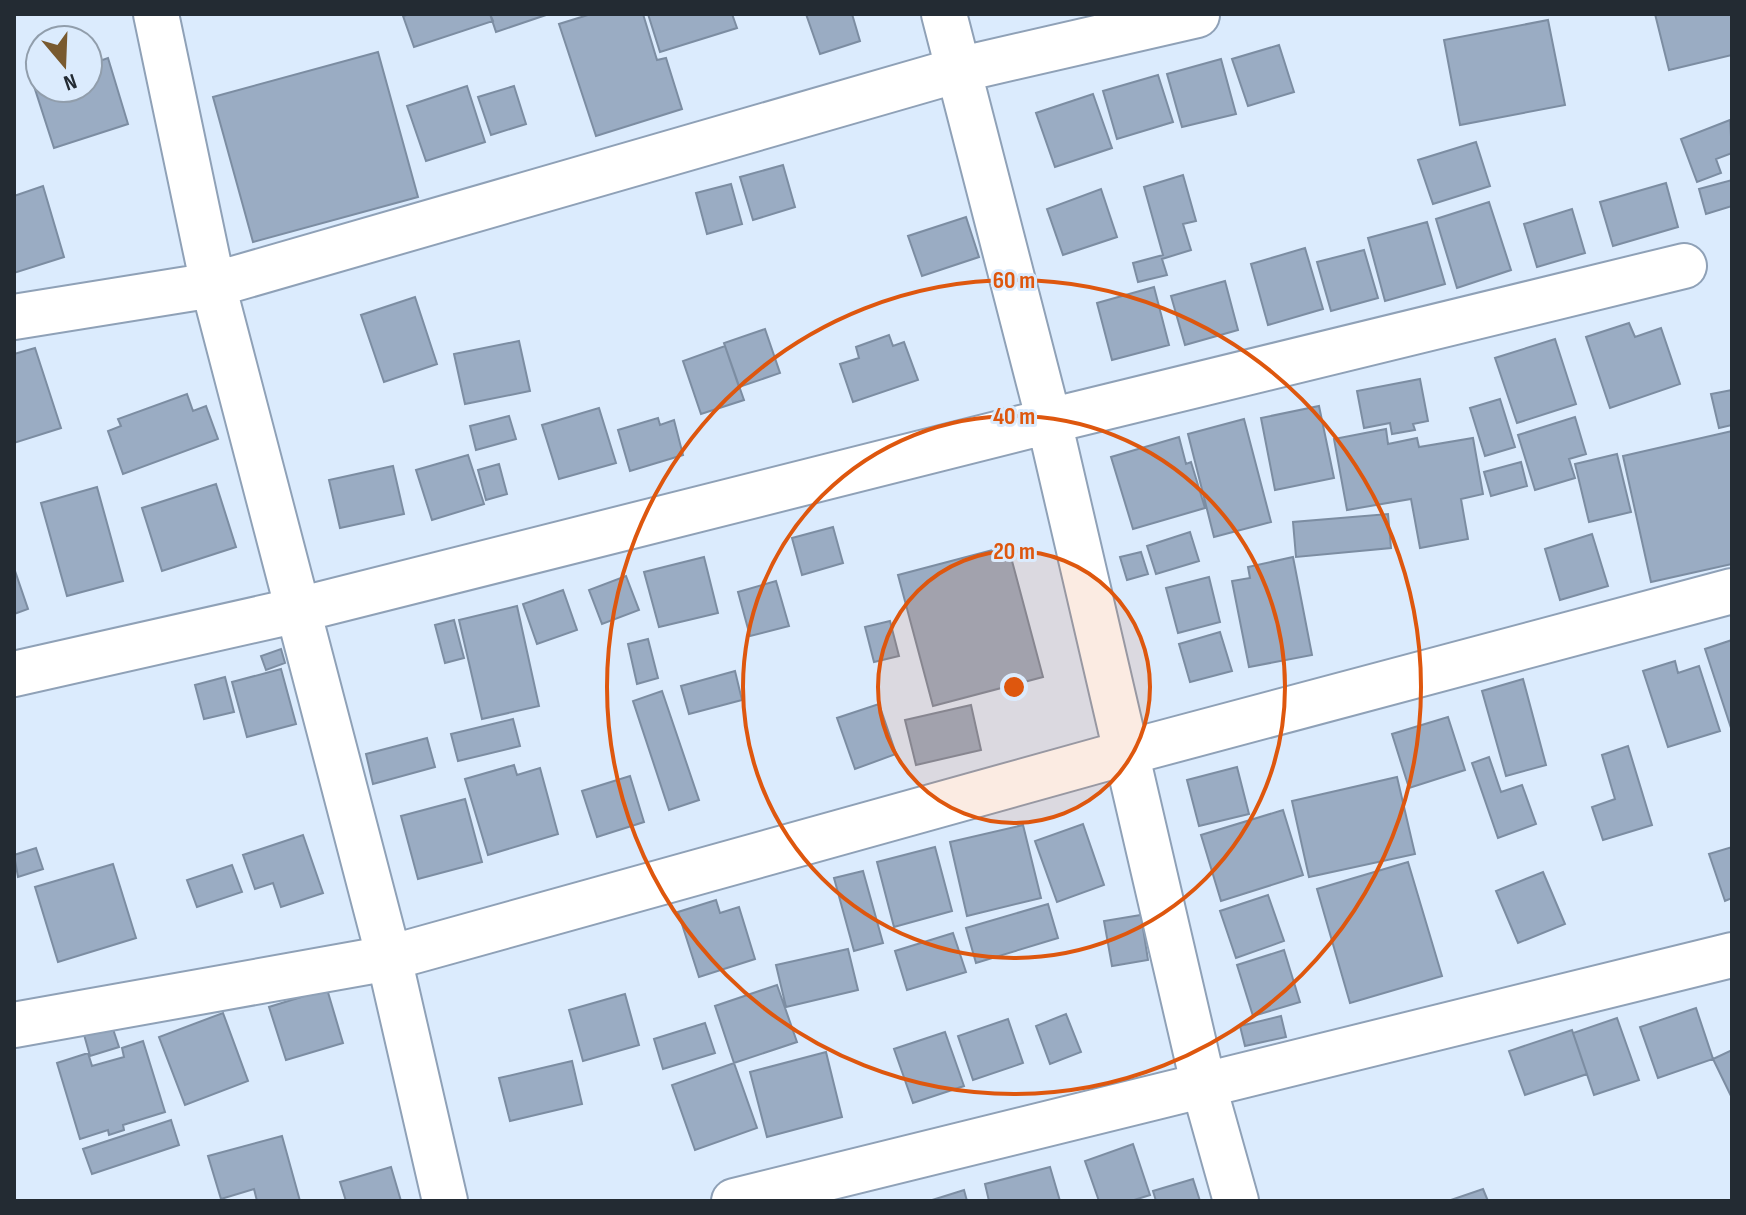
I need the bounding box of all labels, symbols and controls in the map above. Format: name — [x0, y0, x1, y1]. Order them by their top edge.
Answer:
north arrow — [24, 24, 104, 104]
text: N — [60, 67, 80, 96]
text: 60 m — [993, 266, 1035, 295]
text: 40 m — [993, 402, 1035, 431]
text: 20 m — [993, 537, 1035, 566]
centre of rings — [1000, 673, 1028, 701]

